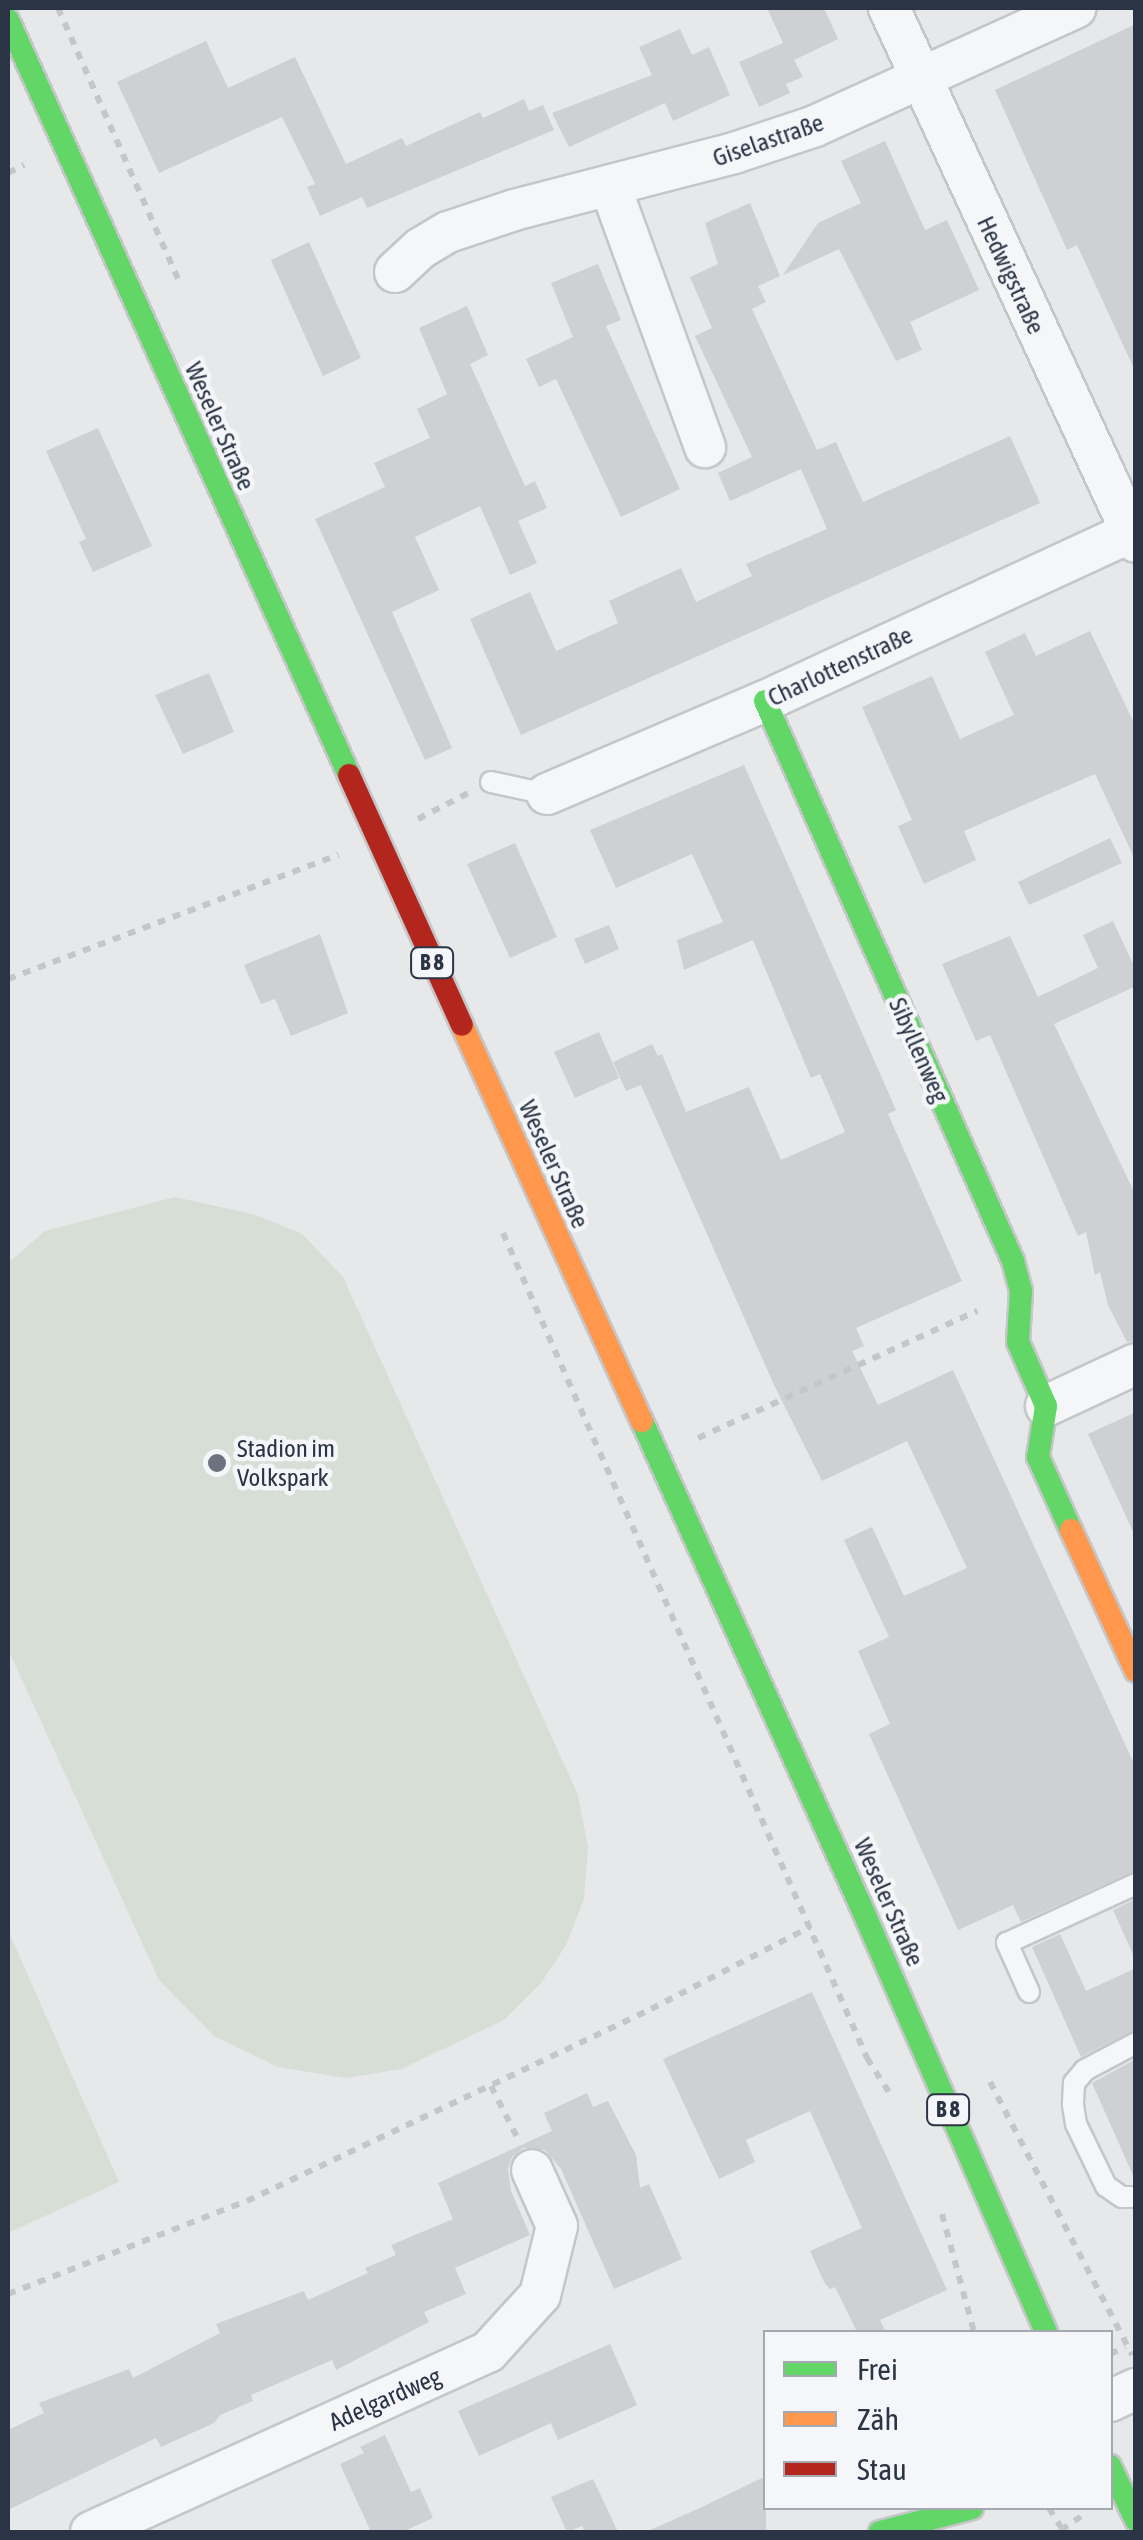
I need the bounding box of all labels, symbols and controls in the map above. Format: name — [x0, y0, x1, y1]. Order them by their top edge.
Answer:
street label: Giselastraße — [709, 107, 827, 173]
street label: Hedwigstraße — [971, 211, 1051, 339]
street label: Weseler Straße — [178, 357, 262, 495]
street label: Charlottenstraße — [763, 619, 917, 713]
road number: B 8 — [410, 946, 454, 980]
street label: Sibyllenweg — [883, 993, 955, 1107]
street label: Weseler Straße — [512, 1095, 596, 1233]
place label: Stadion im Volkspark — [237, 1434, 335, 1493]
marker: Stadion im Volkspark — [206, 1452, 228, 1474]
street label: Weseler Straße — [847, 1833, 931, 1971]
road number: B 8 — [926, 2093, 970, 2127]
legend — [763, 2330, 1113, 2510]
text: Frei — [857, 2352, 898, 2386]
street label: Adelgardweg — [324, 2361, 446, 2437]
text: Zäh — [857, 2402, 899, 2436]
text: Stau — [857, 2452, 907, 2486]

